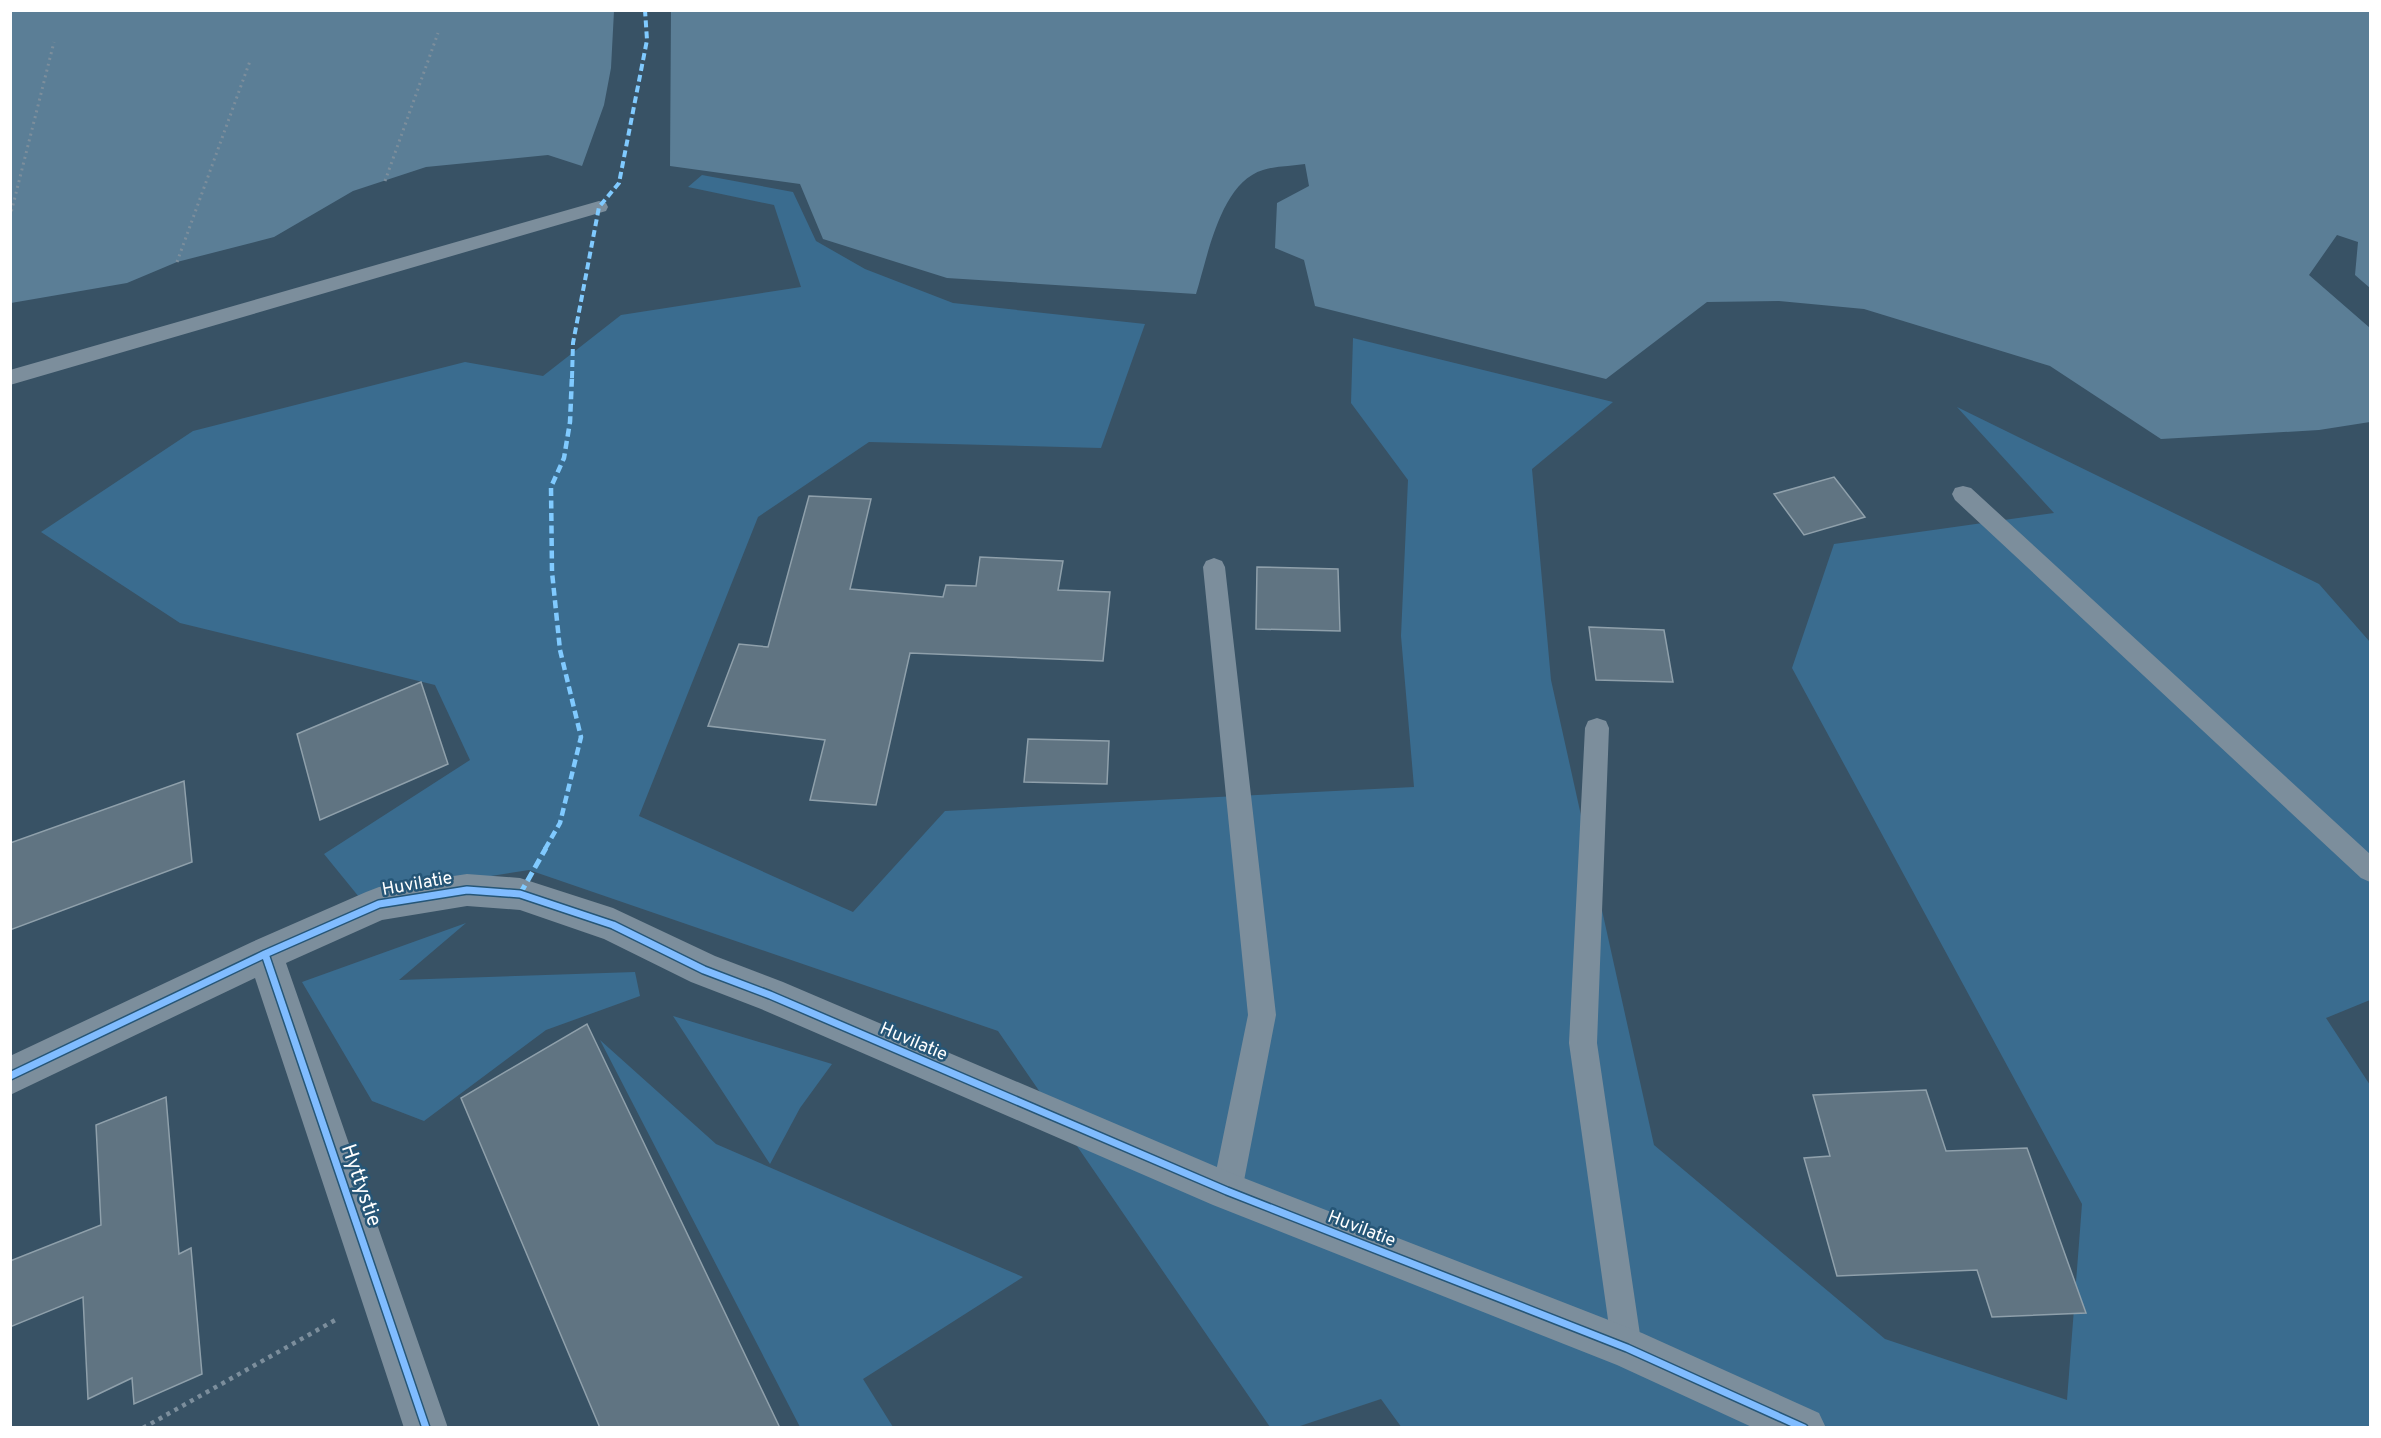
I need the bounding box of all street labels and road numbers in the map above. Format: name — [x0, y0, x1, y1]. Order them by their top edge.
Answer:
street label: Huvilatie — [380, 867, 454, 902]
street label: Huvilatie — [876, 1018, 951, 1067]
street label: Hyttystie — [334, 1141, 387, 1230]
street label: Huvilatie — [1324, 1206, 1399, 1253]

